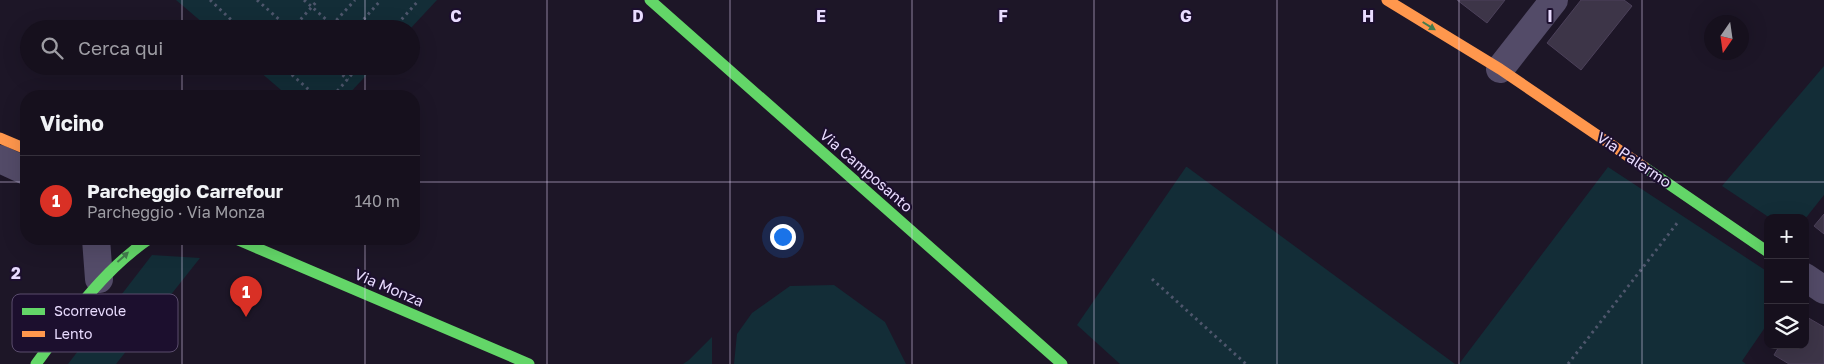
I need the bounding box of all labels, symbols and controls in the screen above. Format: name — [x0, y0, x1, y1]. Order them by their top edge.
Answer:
text: C — [450, 6, 462, 26]
text: D — [632, 6, 644, 26]
text: E — [816, 6, 826, 26]
text: F — [998, 6, 1008, 26]
text: G — [1180, 6, 1192, 26]
text: H — [1362, 6, 1374, 26]
text: I — [1547, 6, 1553, 26]
north arrow — [1704, 15, 1749, 60]
search box — [20, 20, 420, 75]
one-way arrow — [1422, 21, 1436, 30]
icon: search — [38, 34, 66, 62]
text: Cerca qui — [78, 36, 163, 59]
text: Vicino — [40, 110, 104, 136]
street label: Via Camposanto — [817, 125, 917, 215]
street label: Via Palermo — [1594, 128, 1675, 191]
text: Parcheggio Carrefour — [87, 179, 283, 202]
text: 1 — [52, 191, 60, 211]
text: 140 m — [354, 191, 400, 211]
text: Parcheggio · Via Monza — [87, 202, 265, 222]
map controls — [1764, 214, 1809, 349]
button: + — [1764, 214, 1809, 259]
your location — [770, 224, 796, 250]
one-way arrow — [116, 252, 129, 263]
button: − — [1764, 259, 1809, 304]
text: 2 — [11, 263, 21, 283]
street label: Via Monza — [352, 264, 427, 310]
pin: 1 — [230, 276, 262, 317]
legend — [12, 294, 178, 352]
text: Scorrevole — [54, 302, 126, 319]
button: layers — [1764, 304, 1809, 349]
text: Lento — [54, 325, 92, 342]

